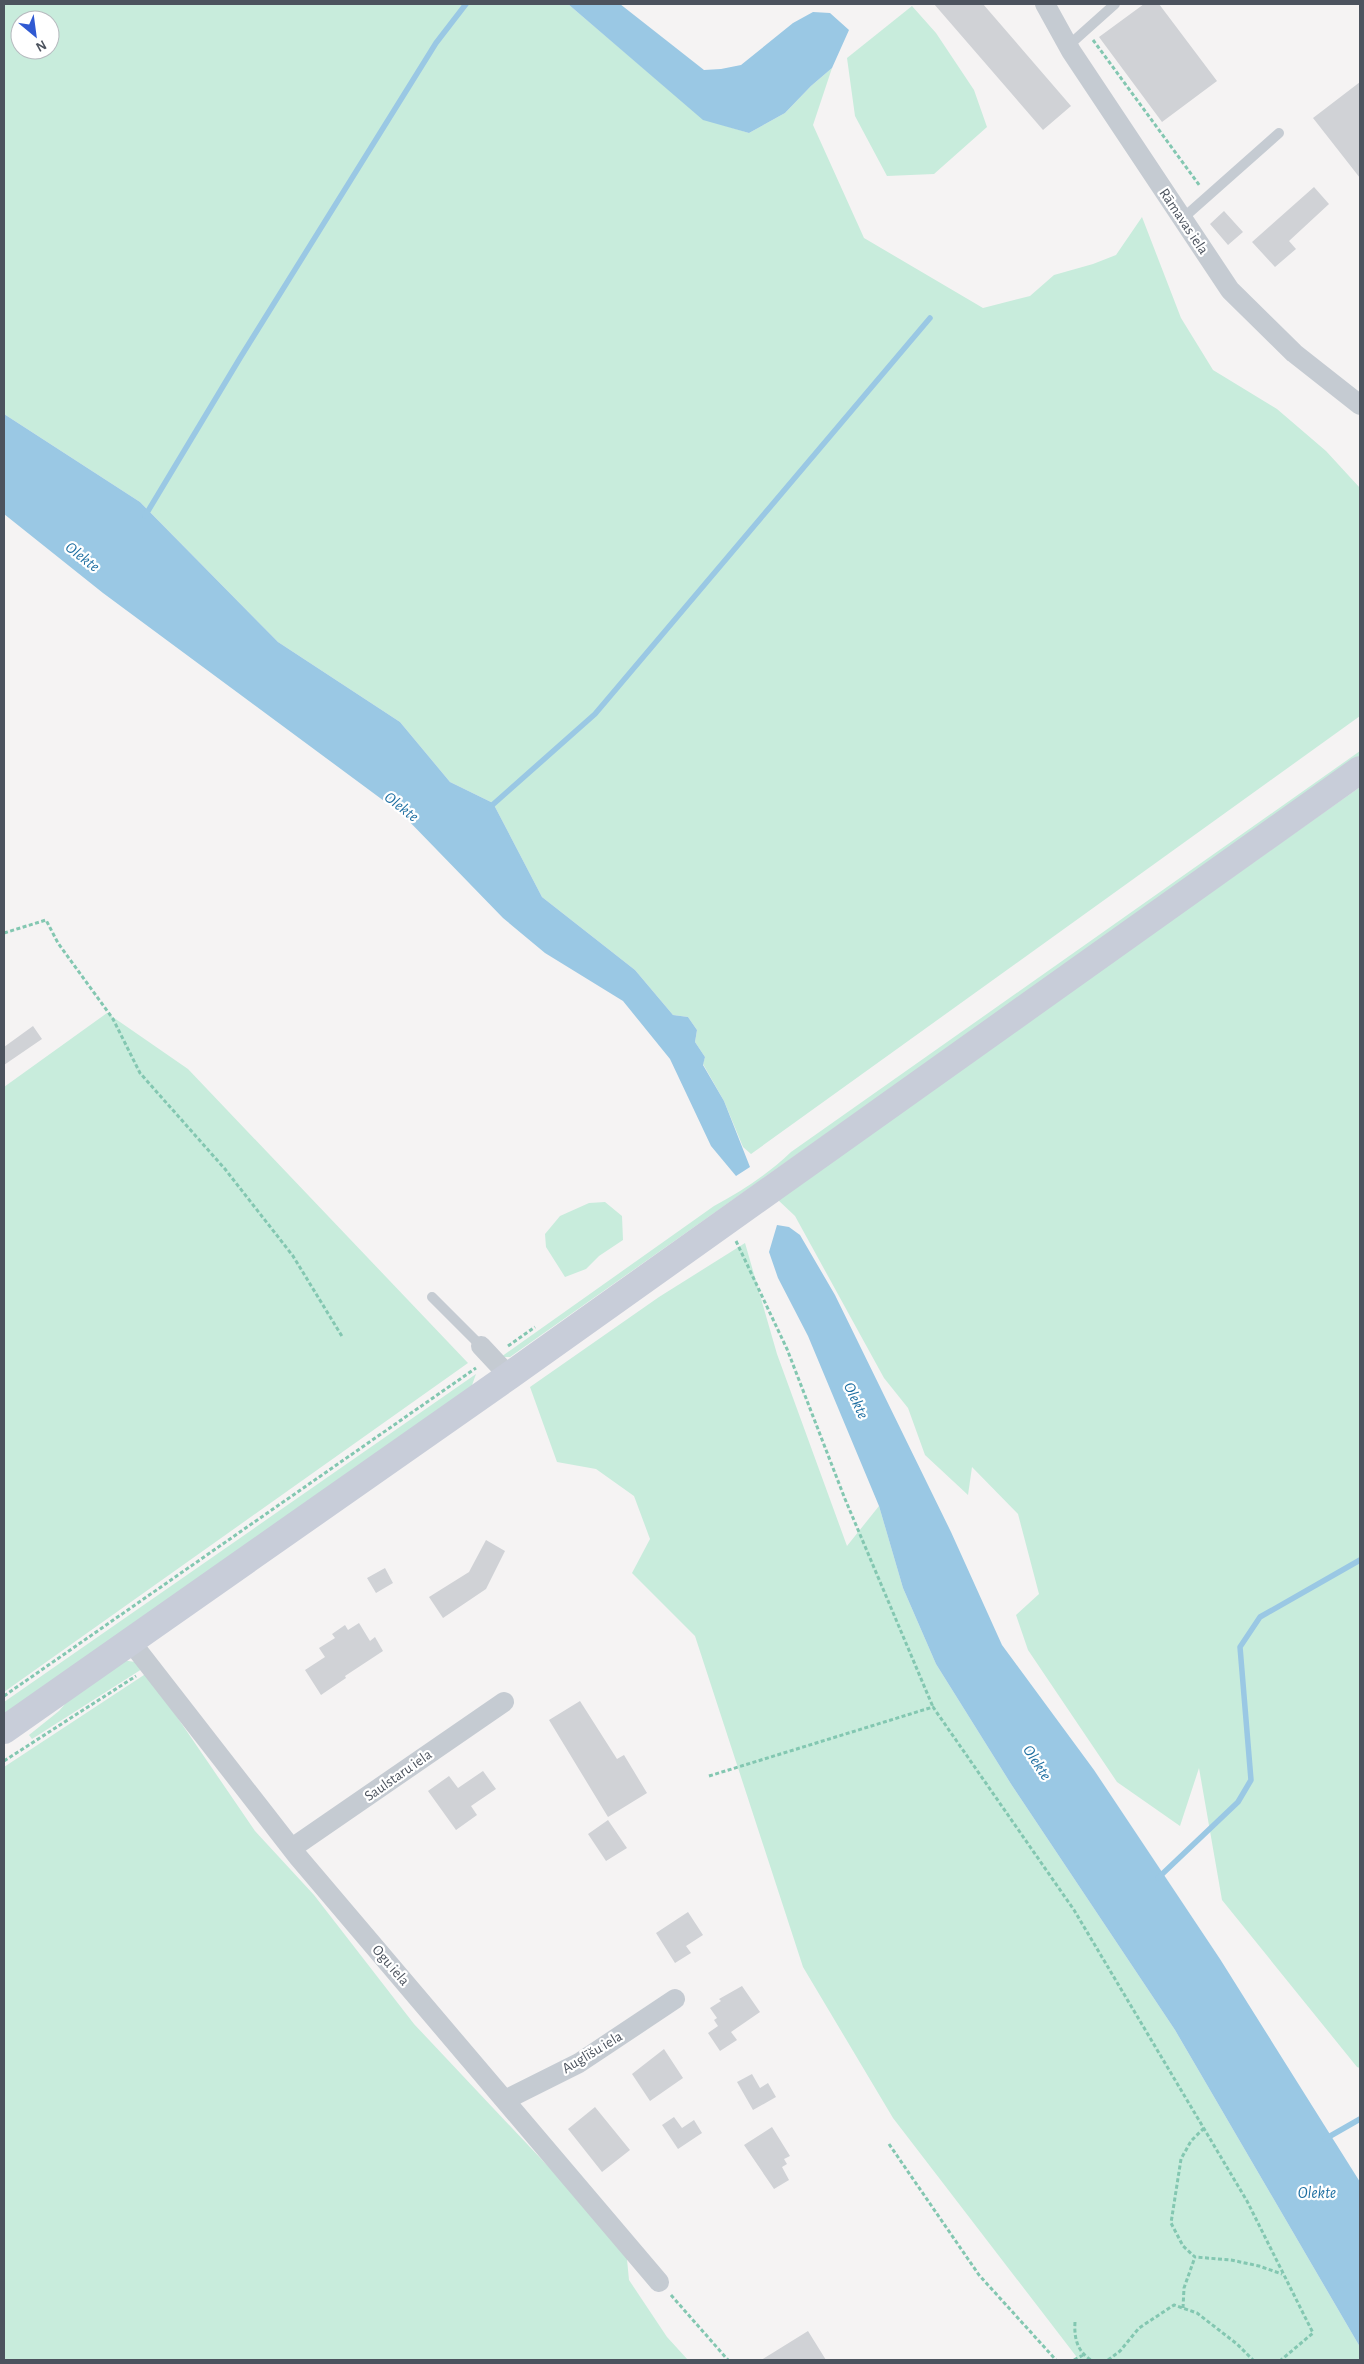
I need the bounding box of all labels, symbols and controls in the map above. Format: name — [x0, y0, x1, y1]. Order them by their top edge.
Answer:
north arrow — [10, 10, 60, 60]
text: N — [33, 37, 48, 54]
street label: Rāmavas iela — [1156, 186, 1211, 257]
water label: Olekte — [62, 539, 102, 575]
water label: Olekte — [381, 789, 421, 825]
water label: Olekte — [841, 1380, 871, 1421]
water label: Olekte — [1020, 1742, 1054, 1783]
street label: Saulstaru iela — [362, 1747, 435, 1804]
street label: Ogu iela — [369, 1942, 412, 1988]
street label: Auglīšu iela — [559, 2029, 625, 2076]
water label: Olekte — [1298, 2185, 1336, 2201]

